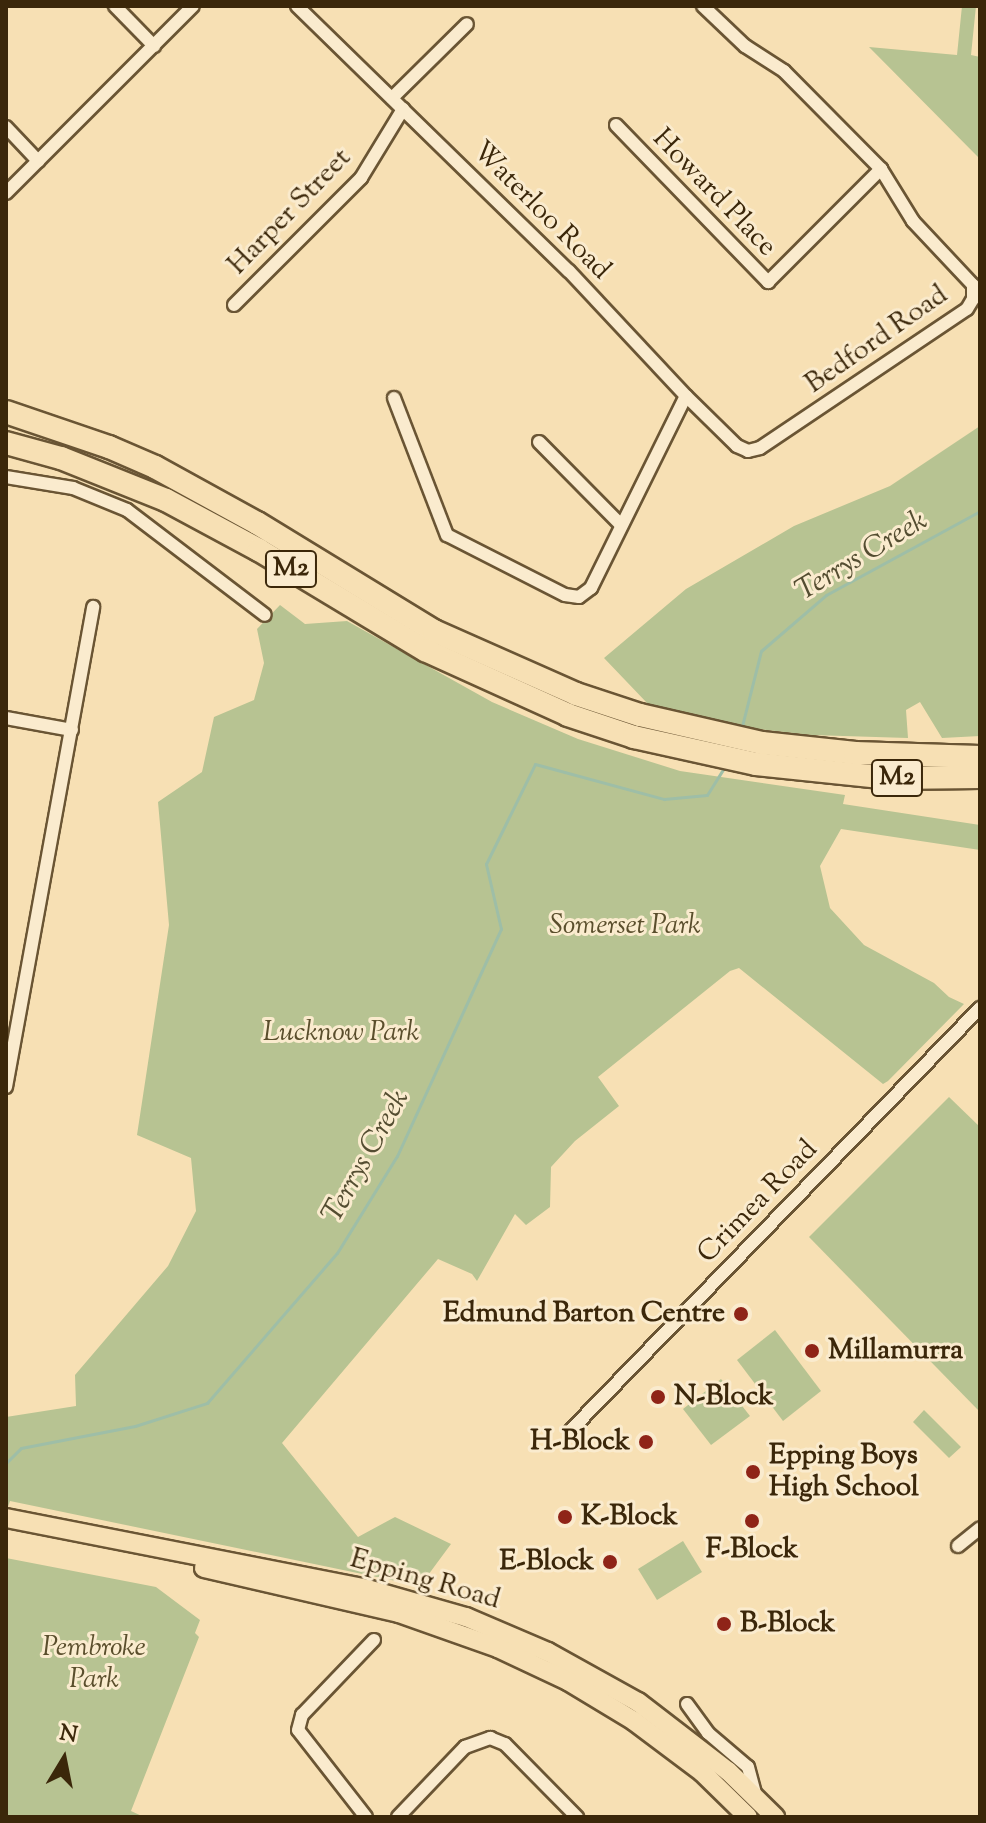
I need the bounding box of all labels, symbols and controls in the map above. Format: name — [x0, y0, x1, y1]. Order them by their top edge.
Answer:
street label: Howard Place — [645, 122, 783, 264]
street label: Waterloo Road — [465, 135, 617, 287]
street label: Harper Street — [221, 142, 359, 282]
street label: Bedford Road — [799, 279, 955, 401]
water label: Terrys Creek — [790, 504, 934, 610]
road number: M2 — [263, 547, 319, 591]
road number: M2 — [869, 756, 925, 800]
park label: Somerset Park — [549, 909, 701, 943]
park label: Lucknow Park — [263, 1016, 419, 1050]
water label: Terrys Creek — [316, 1084, 418, 1230]
street label: Crimea Road — [691, 1133, 825, 1271]
place label: Edmund Barton Centre — [443, 1297, 725, 1331]
marker: Edmund Barton Centre — [732, 1305, 750, 1323]
place label: Millamurra — [828, 1334, 963, 1368]
marker: Millamurra — [803, 1342, 821, 1360]
place label: N-Block — [674, 1380, 774, 1414]
marker: N-Block — [649, 1388, 667, 1406]
place label: H-Block — [530, 1425, 630, 1459]
marker: H-Block — [637, 1433, 655, 1451]
place label: Epping Boys High School — [769, 1439, 919, 1505]
marker: Epping Boys High School — [744, 1463, 762, 1481]
place label: K-Block — [581, 1500, 678, 1534]
marker: K-Block — [556, 1508, 574, 1526]
marker: F-Block — [743, 1512, 761, 1530]
place label: F-Block — [706, 1533, 798, 1567]
street label: Epping Road — [346, 1543, 504, 1617]
place label: E-Block — [499, 1545, 594, 1579]
marker: E-Block — [601, 1553, 619, 1571]
place label: B-Block — [740, 1607, 835, 1641]
marker: B-Block — [715, 1615, 733, 1633]
park label: Pembroke Park — [42, 1631, 146, 1697]
text: N — [57, 1718, 80, 1753]
north arrow — [24, 1719, 104, 1799]

